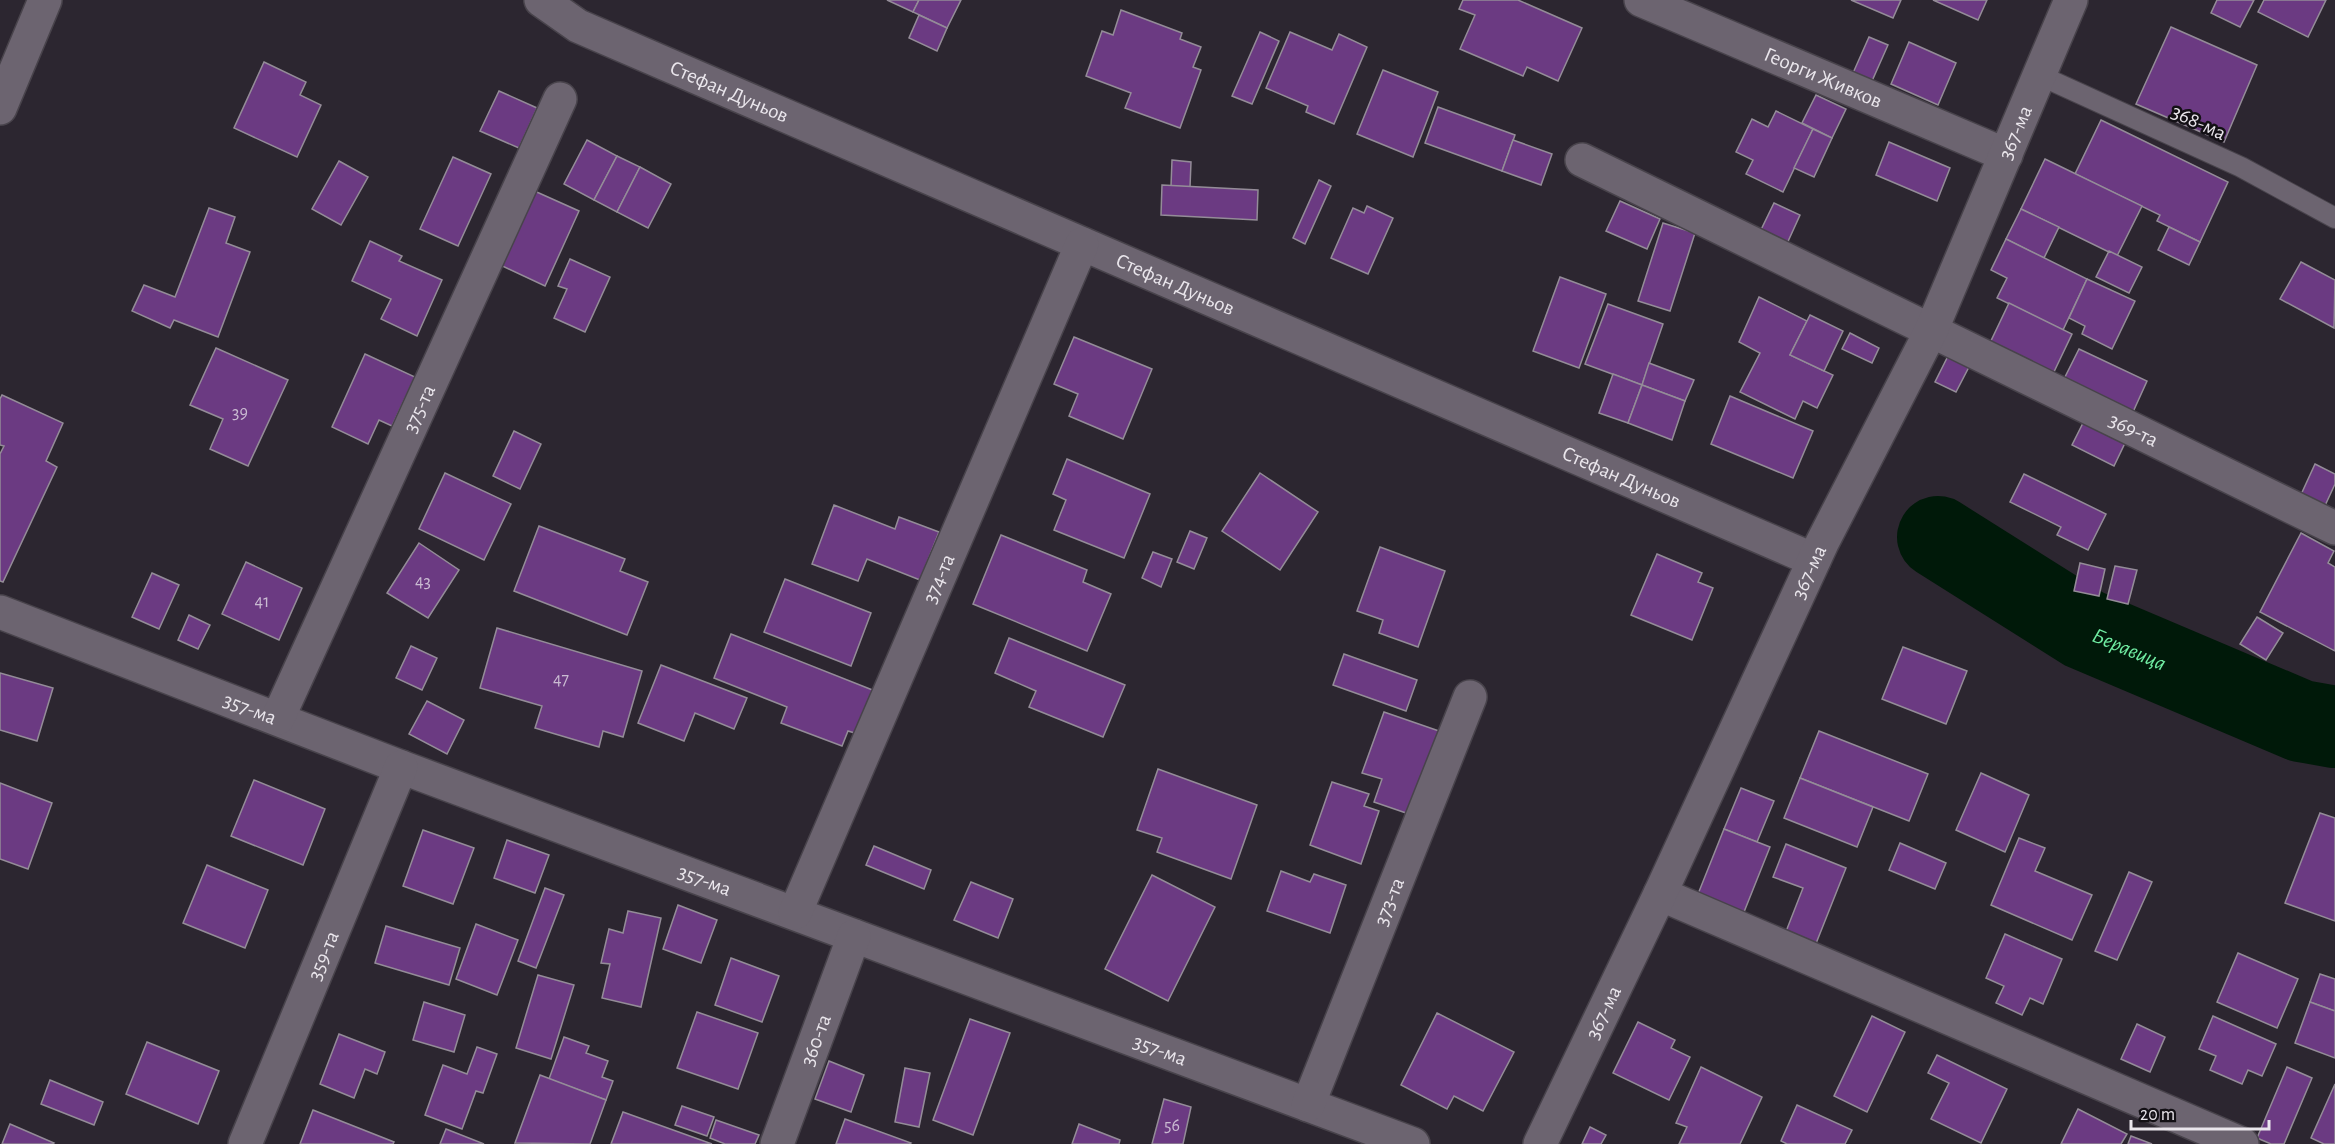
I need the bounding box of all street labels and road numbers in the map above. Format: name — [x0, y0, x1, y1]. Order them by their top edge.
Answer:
street label: Георги Живков — [1761, 44, 1885, 112]
street label: Стефан Дуньов — [667, 57, 792, 127]
street label: 368-ма — [2168, 101, 2230, 144]
street label: 367-ма — [1995, 102, 2036, 163]
street label: Стефан Дуньов — [1113, 250, 1238, 319]
street label: 375-та — [400, 381, 439, 436]
street label: 369-та — [2105, 409, 2162, 451]
street label: Стефан Дуньов — [1559, 442, 1684, 512]
street label: 367-ма — [1788, 542, 1831, 602]
street label: 374-та — [919, 551, 959, 606]
street label: 357-ма — [220, 689, 280, 729]
street label: 357-ма — [675, 861, 734, 900]
street label: 373-та — [1370, 874, 1408, 929]
street label: 359-та — [304, 928, 343, 983]
street label: 367-ма — [1582, 982, 1625, 1043]
street label: 360-та — [797, 1011, 835, 1069]
street label: 357-ма — [1130, 1031, 1190, 1070]

